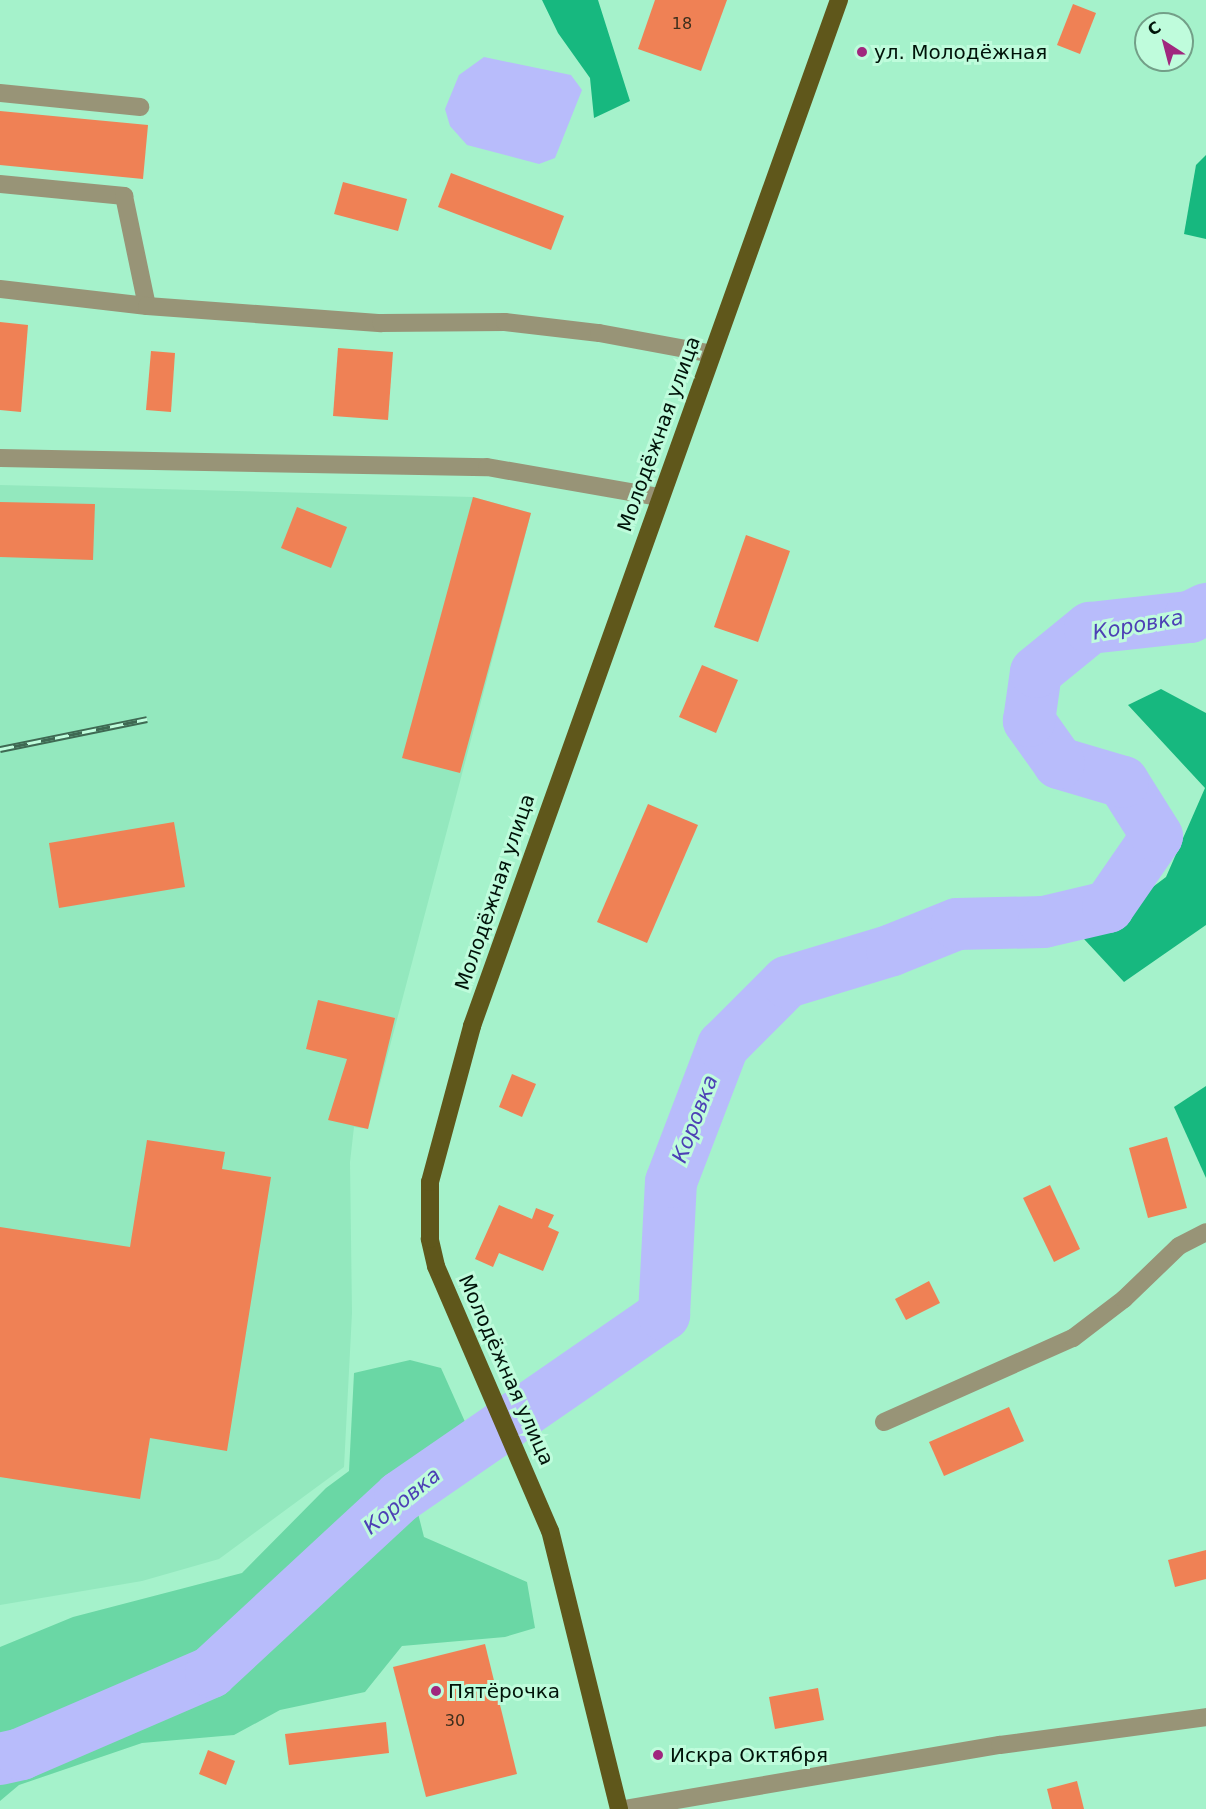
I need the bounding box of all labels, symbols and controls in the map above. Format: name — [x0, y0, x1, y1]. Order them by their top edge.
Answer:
north arrow — [1134, 12, 1194, 72]
house number: 18 — [672, 14, 692, 34]
text: С — [1144, 18, 1165, 40]
place label: ул. Молодёжная — [874, 40, 1047, 64]
marker: ул. Молодёжная — [855, 45, 869, 59]
street label: Молодёжная улица — [613, 333, 705, 535]
water label: Коровка — [1091, 605, 1185, 645]
street label: Молодёжная улица — [450, 791, 540, 993]
water label: Коровка — [667, 1072, 723, 1166]
street label: Молодёжная улица — [453, 1271, 559, 1469]
water label: Коровка — [358, 1462, 446, 1540]
place label: Пятёрочка — [448, 1679, 560, 1703]
marker: Пятёрочка — [429, 1684, 443, 1698]
house number: 30 — [445, 1711, 465, 1731]
place label: Искра Октября — [670, 1743, 828, 1767]
marker: Искра Октября — [651, 1748, 665, 1762]

